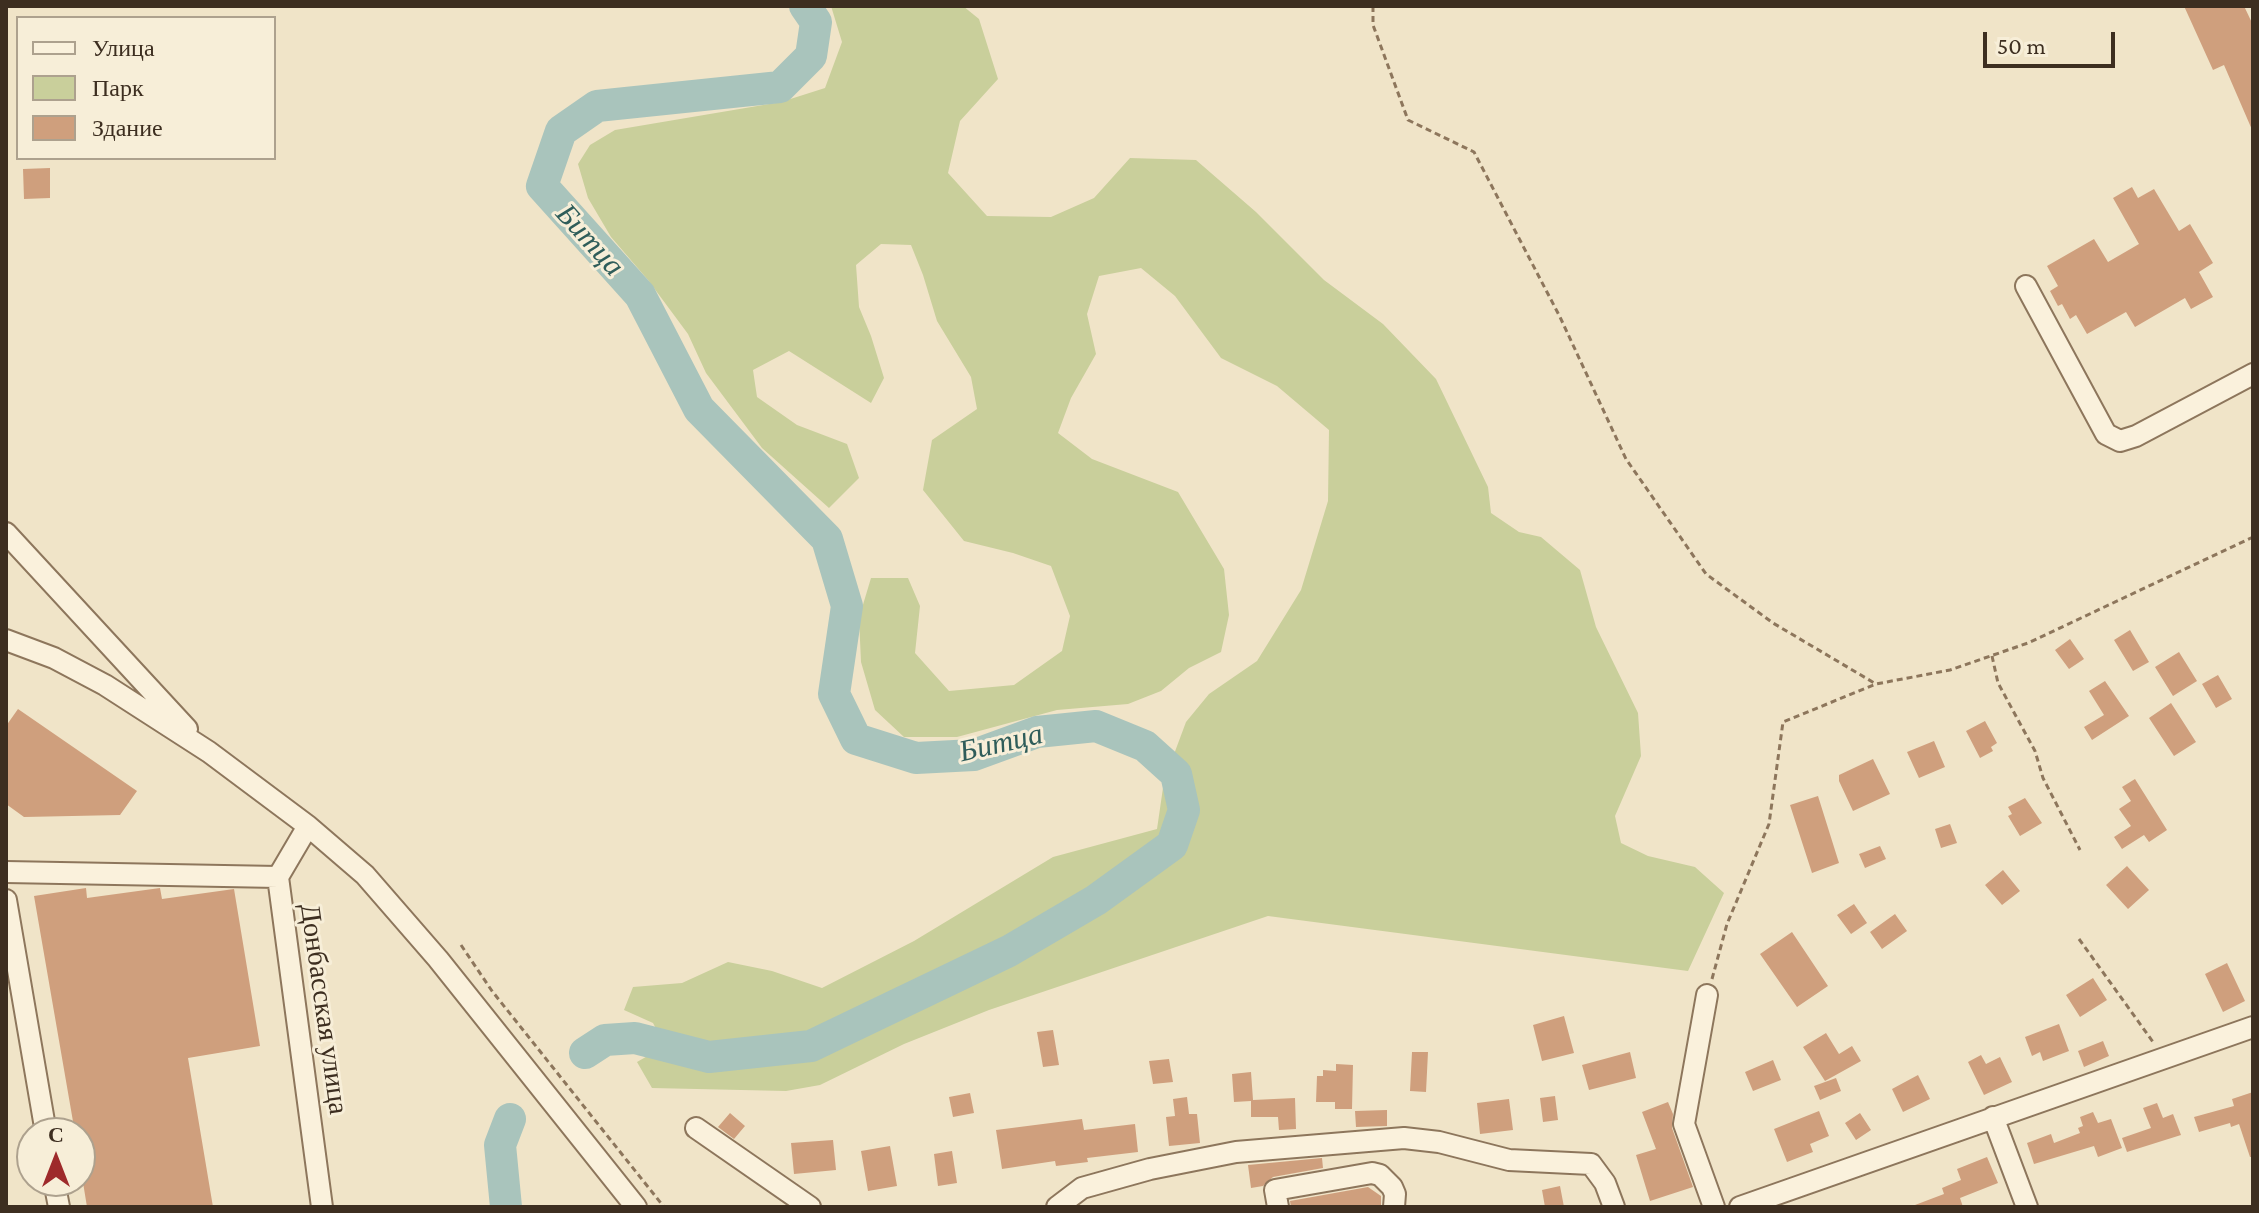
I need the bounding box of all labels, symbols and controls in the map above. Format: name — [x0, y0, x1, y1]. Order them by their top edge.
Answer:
legend — [16, 16, 276, 160]
scale bar — [1987, 16, 2119, 66]
text: 50 m — [1997, 32, 2046, 59]
text: Улица — [92, 34, 155, 61]
text: Парк — [92, 74, 144, 101]
text: Здание — [92, 114, 163, 141]
water label: Битца — [548, 196, 632, 284]
water label: Битца — [956, 716, 1046, 770]
street label: Донбасская улица — [293, 901, 355, 1117]
north arrow — [16, 1117, 96, 1197]
text: С — [48, 1122, 64, 1147]

